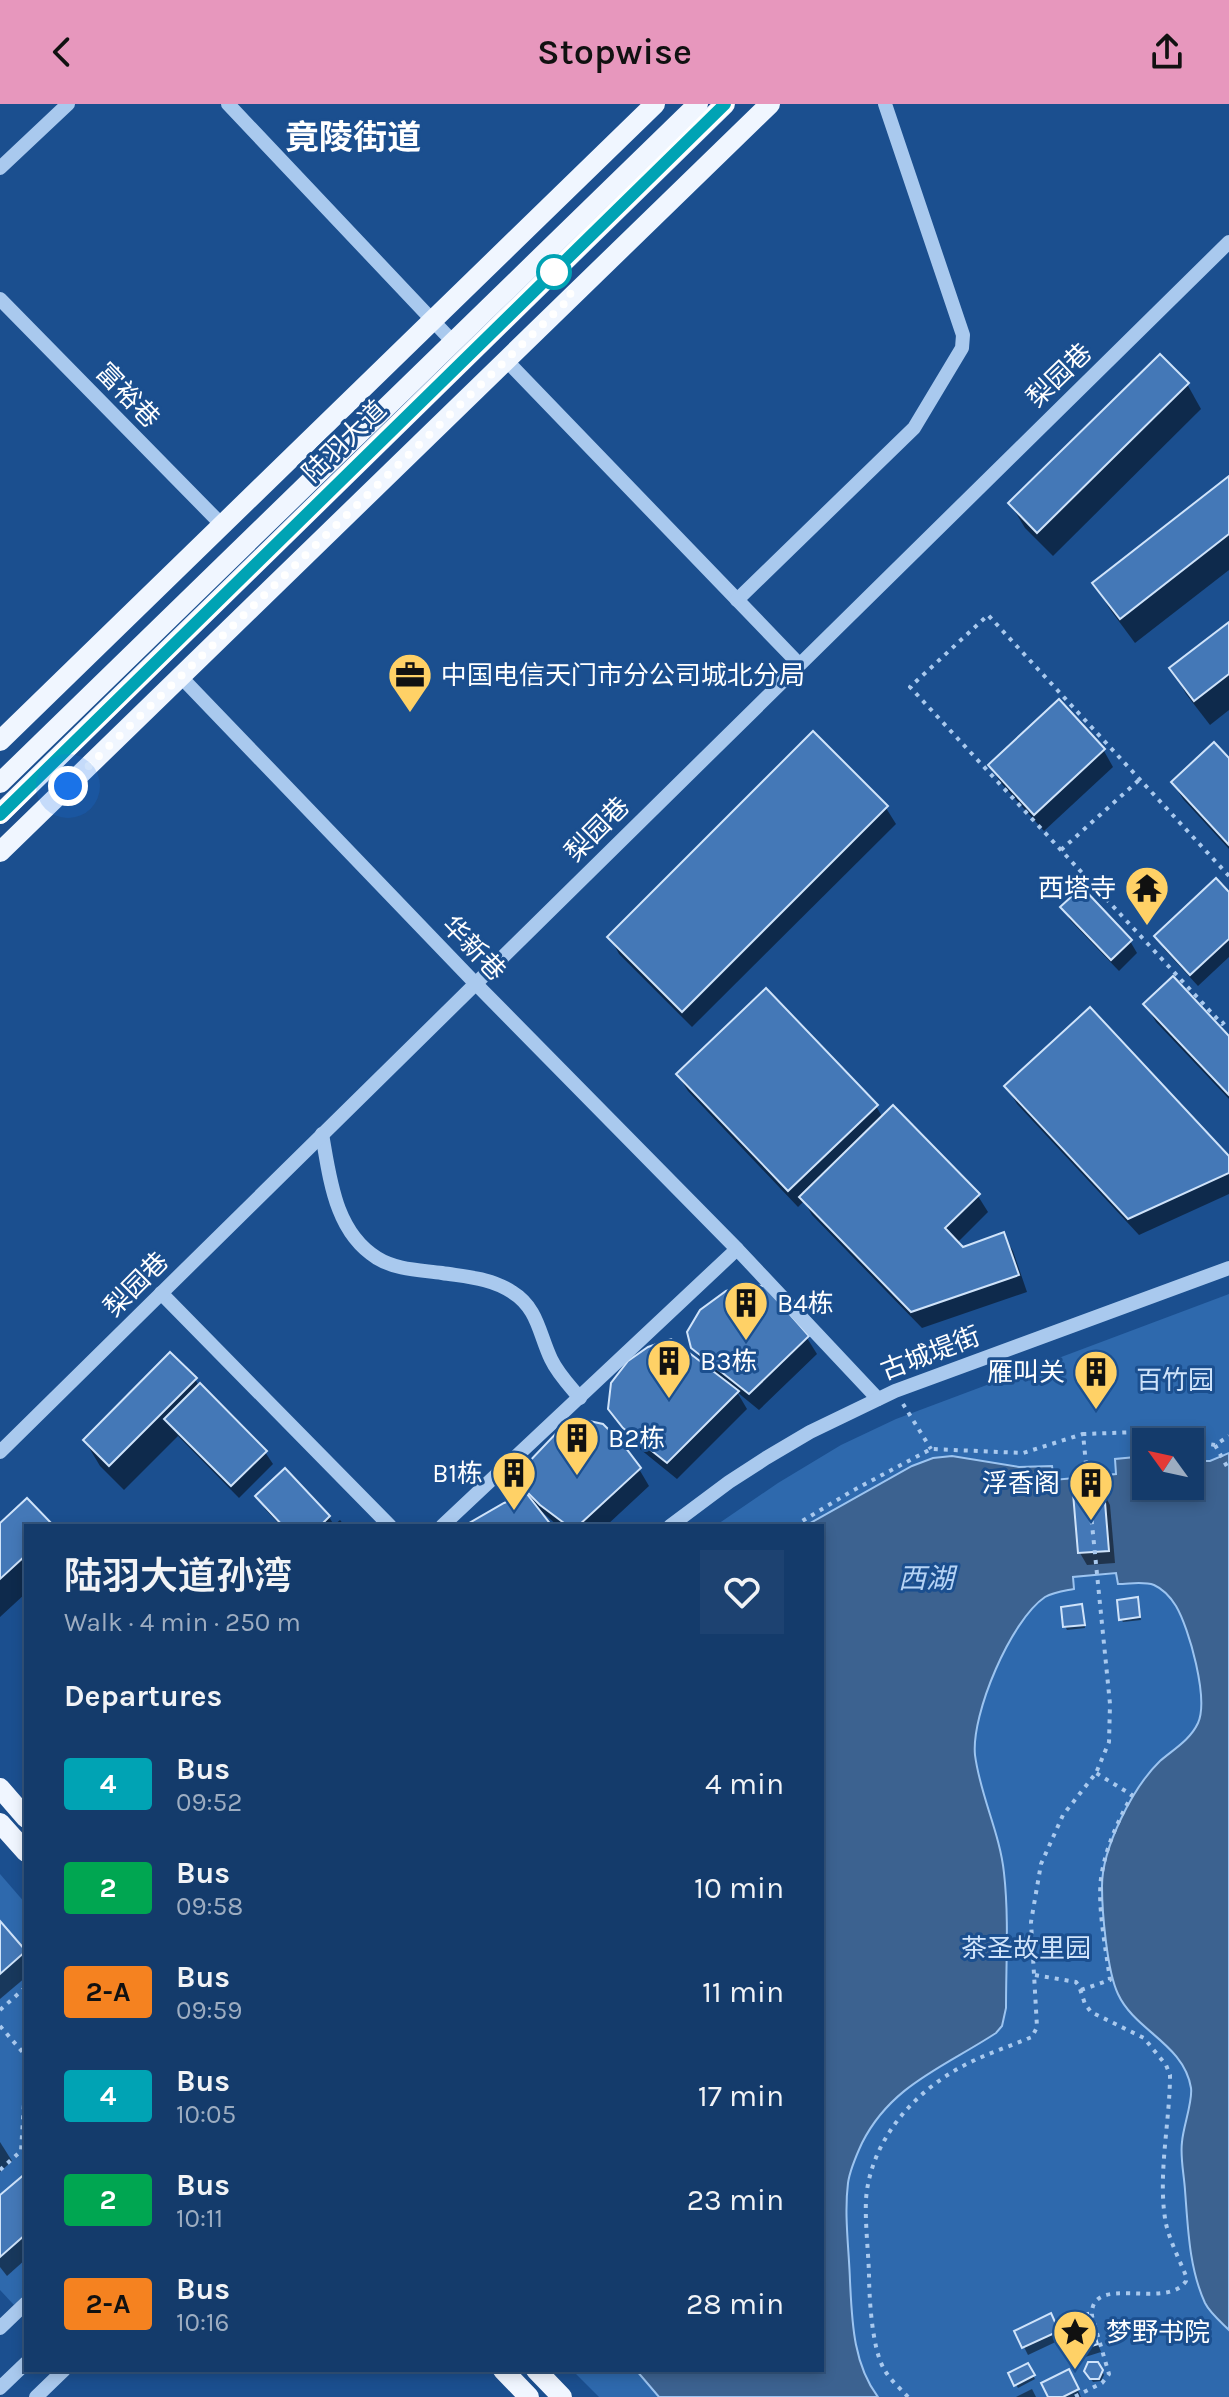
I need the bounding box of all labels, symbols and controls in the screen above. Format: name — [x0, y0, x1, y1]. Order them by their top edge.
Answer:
icon: back — [40, 30, 84, 74]
icon: share — [1145, 30, 1189, 74]
text: Stopwise — [537, 31, 692, 73]
district label: 竟陵街道 — [285, 118, 421, 158]
unlabelled marker — [537, 255, 571, 289]
street label: 梨园巷 — [1021, 337, 1098, 414]
street label: 富裕巷 — [89, 357, 166, 434]
street label: 陆羽大道 — [296, 394, 393, 489]
office icon: 中国电信天门市分公司城北分局 — [386, 651, 434, 714]
place label: 中国电信天门市分公司城北分局 — [441, 660, 805, 691]
your location — [48, 766, 88, 806]
street label: 梨园巷 — [559, 791, 636, 868]
temple icon: 西塔寺 — [1123, 864, 1171, 927]
place label: 西塔寺 — [1038, 873, 1116, 904]
street label: 华新巷 — [435, 910, 512, 987]
street label: 梨园巷 — [98, 1246, 175, 1323]
building icon: B4栋 — [722, 1279, 770, 1342]
place label: B4栋 — [777, 1288, 834, 1319]
street label: 古城堤街 — [876, 1320, 984, 1387]
building icon: B3栋 — [645, 1337, 693, 1400]
place label: B3栋 — [700, 1346, 758, 1377]
building icon: 雁叫关 — [1072, 1348, 1120, 1411]
place label: 雁叫关 — [987, 1357, 1065, 1388]
park label: 百竹园 — [1136, 1365, 1214, 1396]
building icon: B2栋 — [553, 1414, 601, 1477]
place label: B2栋 — [608, 1423, 665, 1454]
north arrow — [1132, 1428, 1204, 1500]
map controls — [1132, 1428, 1204, 1500]
building icon: B1栋 — [490, 1449, 538, 1512]
place label: B1栋 — [432, 1458, 483, 1489]
building icon: 浮香阁 — [1067, 1459, 1115, 1522]
place label: 浮香阁 — [982, 1468, 1060, 1499]
button: heart — [700, 1550, 784, 1634]
text: 陆羽大道孙湾 — [64, 1554, 292, 1599]
water label: 西湖 — [898, 1562, 958, 1595]
text: Walk · 4 min · 250 m — [64, 1607, 301, 1638]
text: Departures — [64, 1678, 222, 1714]
text: Bus — [176, 1751, 230, 1787]
text: 4 min — [705, 1766, 784, 1802]
text: 4 — [100, 1767, 116, 1800]
text: 09:52 — [176, 1787, 242, 1818]
text: Bus — [176, 1855, 230, 1891]
text: 10 min — [694, 1870, 784, 1906]
text: 2 — [100, 1871, 116, 1904]
text: 09:58 — [176, 1891, 243, 1922]
park label: 茶圣故里园 — [961, 1933, 1091, 1964]
text: Bus — [176, 1959, 230, 1995]
text: 11 min — [702, 1974, 784, 2010]
text: 2-A — [86, 1975, 130, 2008]
text: 09:59 — [176, 1995, 242, 2026]
text: Bus — [176, 2063, 230, 2099]
text: 17 min — [698, 2078, 784, 2114]
text: 4 — [100, 2079, 116, 2112]
text: 10:05 — [176, 2099, 236, 2130]
text: Bus — [176, 2167, 230, 2203]
text: 23 min — [687, 2182, 784, 2218]
text: 2 — [100, 2183, 116, 2216]
text: 10:11 — [176, 2203, 223, 2234]
text: Bus — [176, 2271, 230, 2307]
text: 28 min — [686, 2286, 784, 2322]
text: 2-A — [86, 2287, 130, 2320]
text: 10:16 — [176, 2307, 230, 2338]
place icon: 梦野书院 — [1051, 2308, 1099, 2371]
place label: 梦野书院 — [1106, 2317, 1210, 2348]

